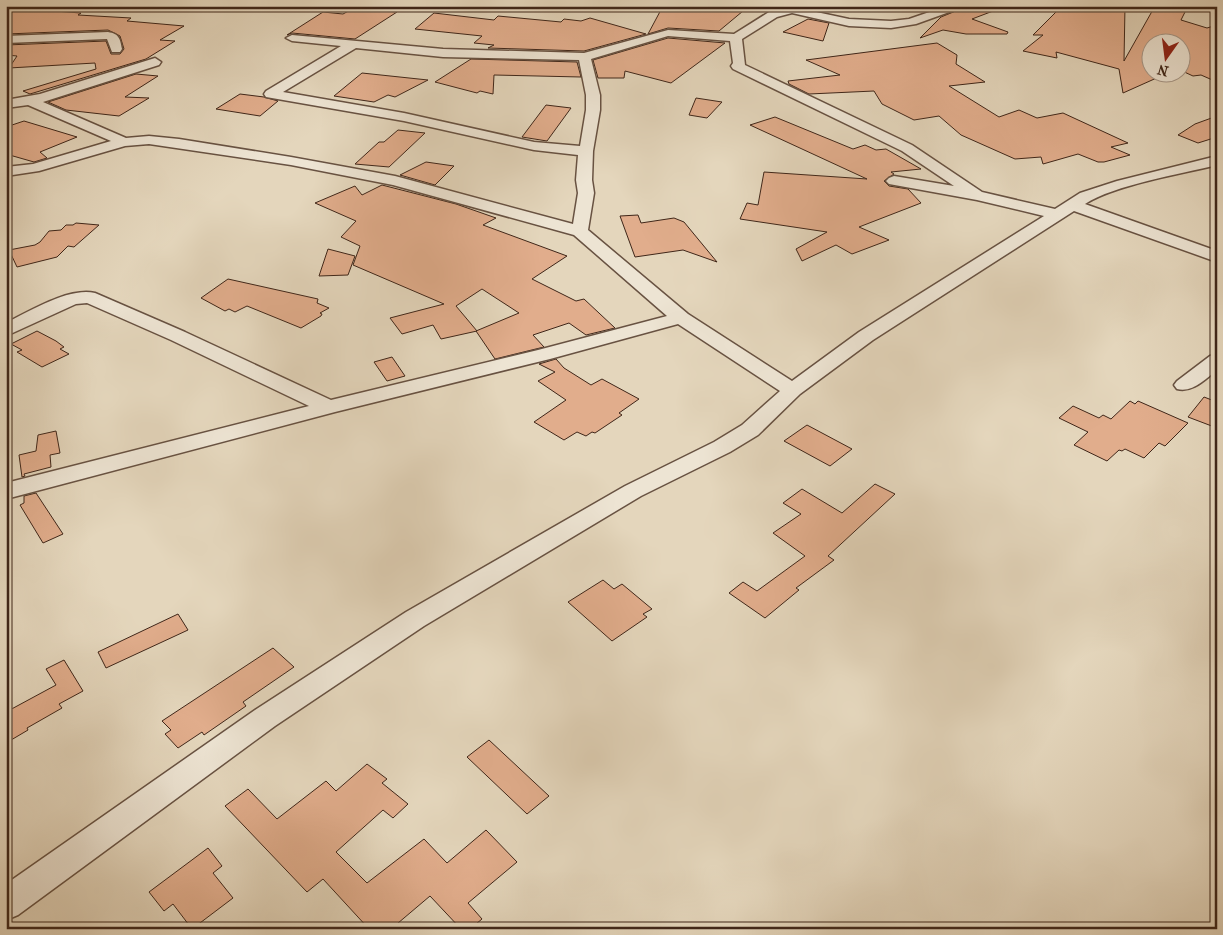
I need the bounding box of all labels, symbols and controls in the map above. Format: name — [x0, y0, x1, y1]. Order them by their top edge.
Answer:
north arrow — [1140, 32, 1190, 82]
text: N — [1155, 61, 1170, 80]

